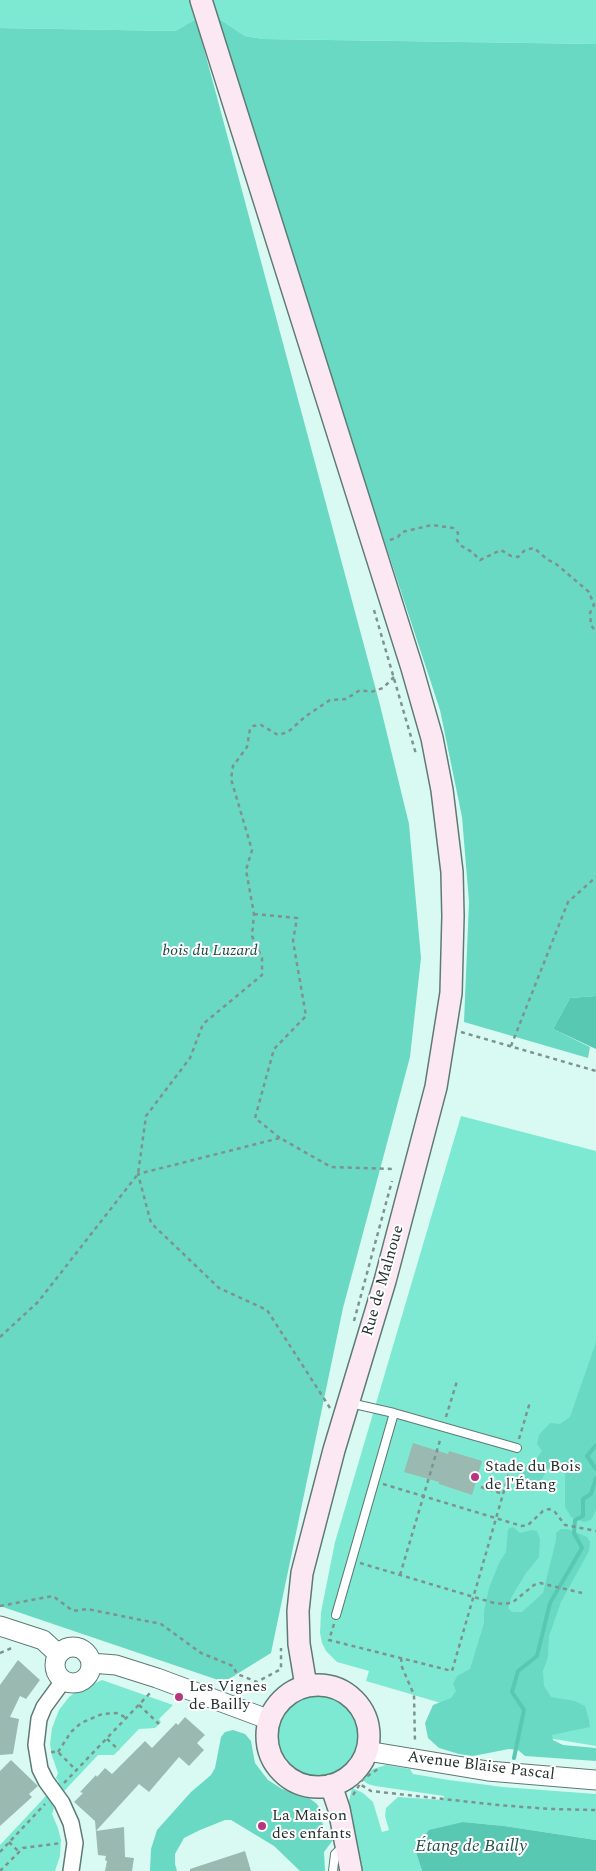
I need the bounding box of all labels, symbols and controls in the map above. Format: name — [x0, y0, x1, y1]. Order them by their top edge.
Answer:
park label: bois du Luzard — [162, 942, 258, 962]
street label: Rue de Malnoue — [359, 1223, 409, 1339]
place label: Stade du Bois de l'Étang — [485, 1458, 581, 1496]
marker: Stade du Bois de l'Étang — [469, 1471, 481, 1483]
place label: Les Vignes de Bailly — [189, 1678, 267, 1716]
marker: Les Vignes de Bailly — [173, 1691, 185, 1703]
street label: Avenue Blaise Pascal — [406, 1748, 556, 1786]
place label: La Maison des enfants — [272, 1807, 352, 1845]
marker: La Maison des enfants — [256, 1820, 268, 1832]
water label: Étang de Bailly — [415, 1836, 527, 1858]

